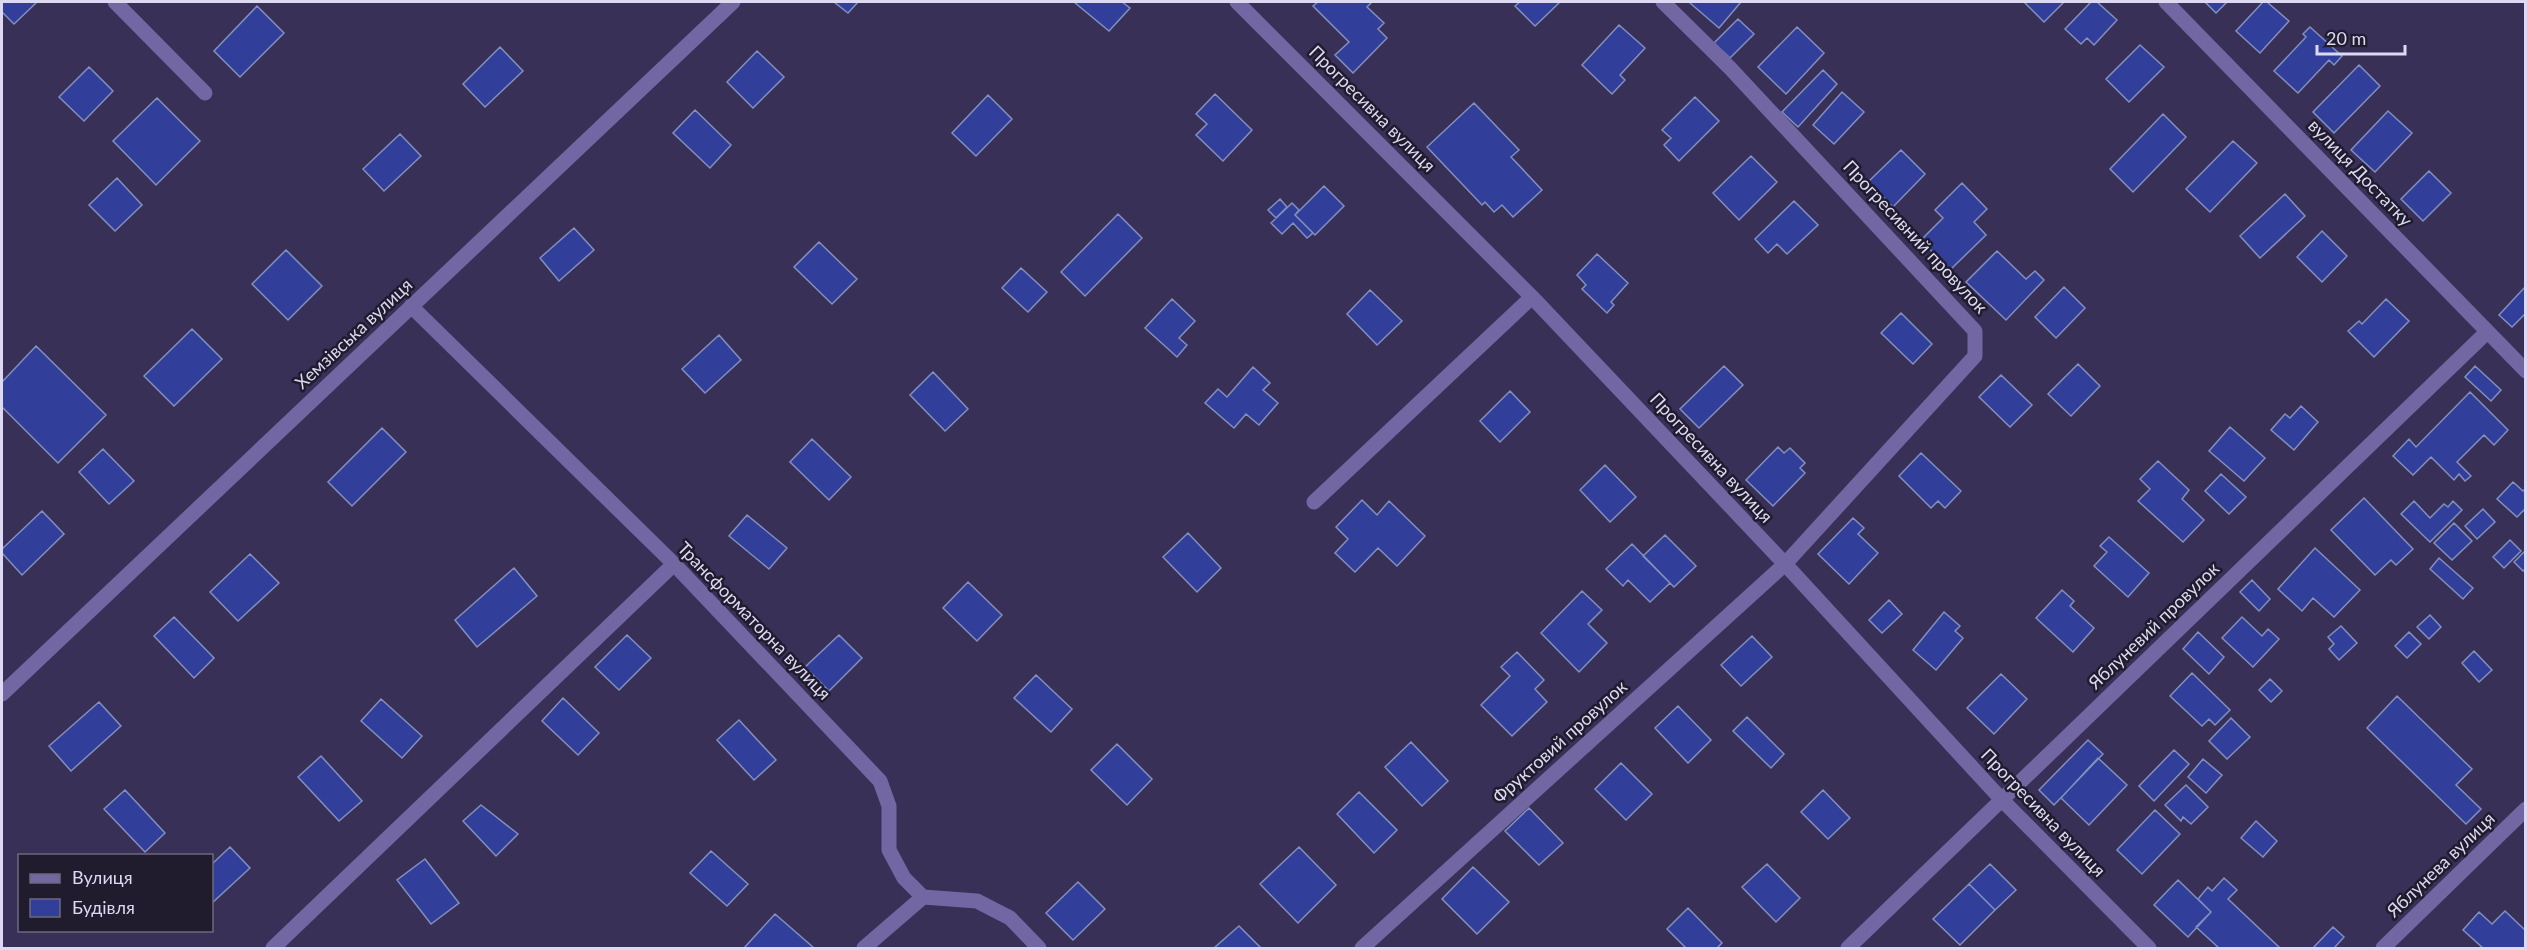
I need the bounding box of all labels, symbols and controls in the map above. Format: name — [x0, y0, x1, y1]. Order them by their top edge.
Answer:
scale bar — [2317, 18, 2406, 56]
text: 20 m — [2326, 27, 2366, 49]
street label: Прогресивна вулиця — [1305, 40, 1441, 176]
street label: вулиця Достатку — [2304, 114, 2418, 231]
street label: Прогресивний провулок — [1839, 155, 1993, 318]
street label: Хемзівська вулиця — [290, 273, 417, 393]
street label: Прогресивна вулиця — [1646, 388, 1778, 527]
street label: Трансформаторна вулиця — [673, 537, 836, 704]
street label: Яблуневий провулок — [2083, 557, 2224, 694]
street label: Фруктовий провулок — [1488, 675, 1632, 807]
street label: Прогресивна вулиця — [1977, 744, 2111, 881]
street label: Яблунева вулиця — [2381, 807, 2499, 922]
legend — [18, 854, 213, 932]
text: Вулиця — [72, 866, 133, 888]
text: Будівля — [72, 896, 135, 918]

